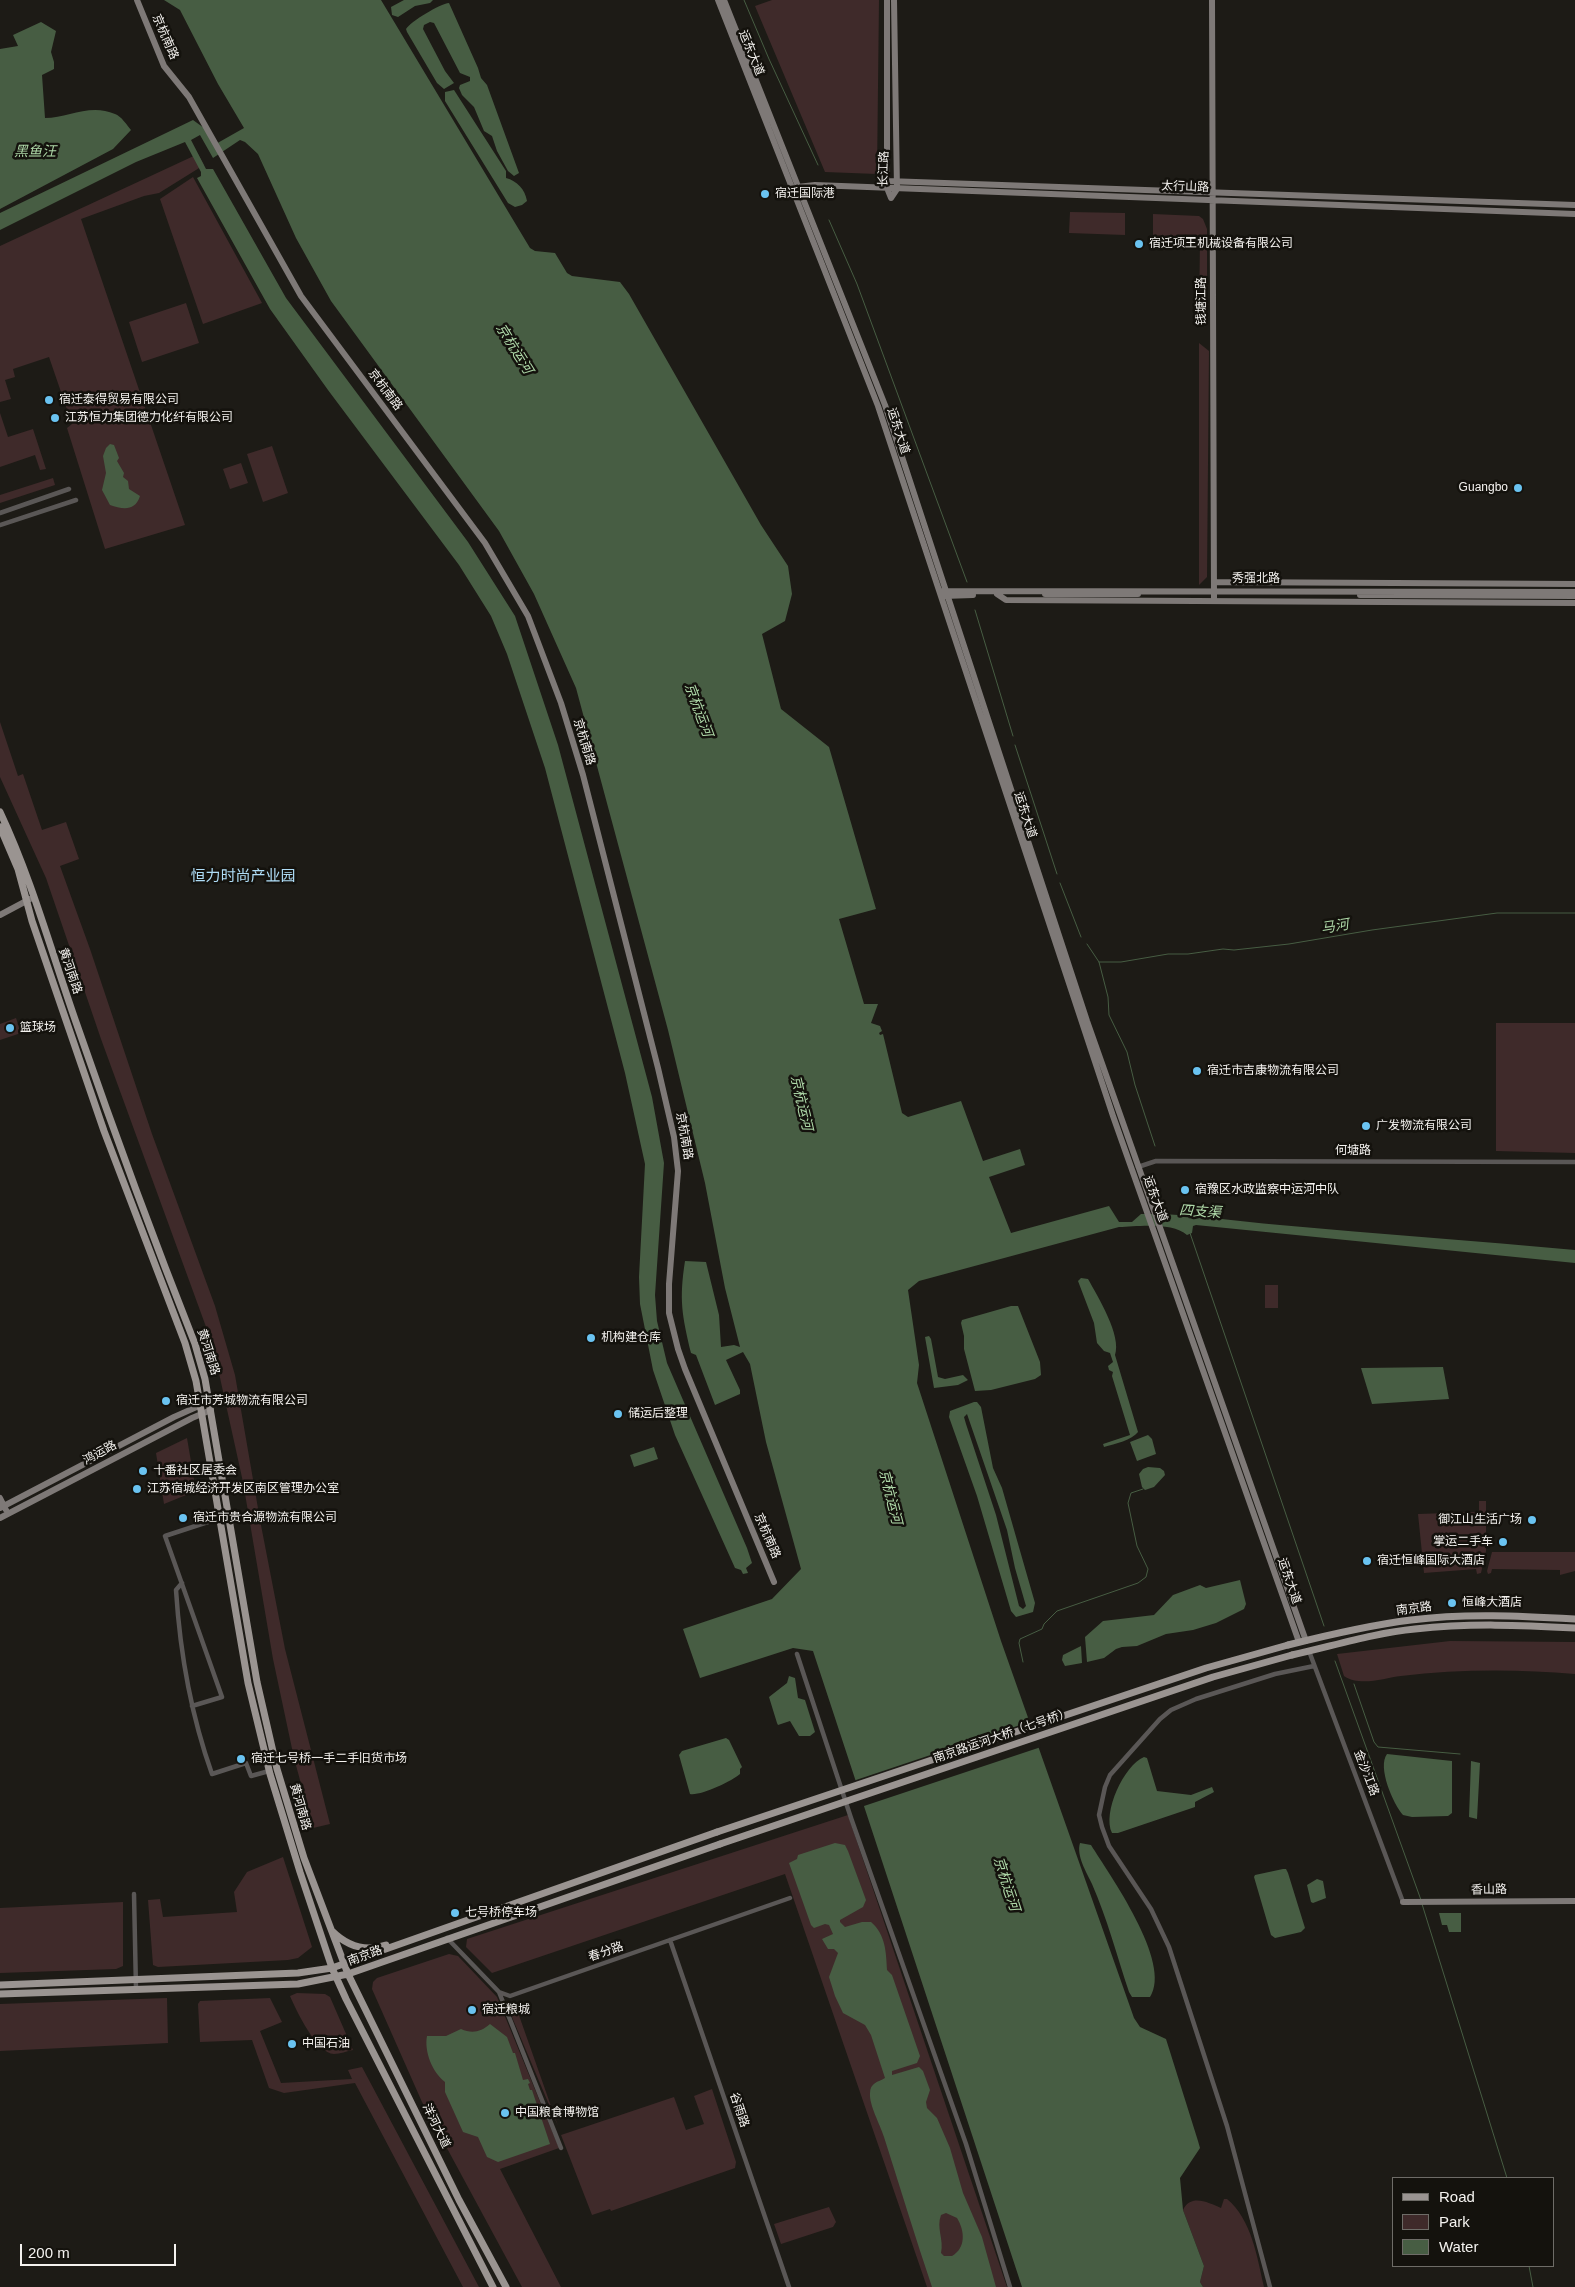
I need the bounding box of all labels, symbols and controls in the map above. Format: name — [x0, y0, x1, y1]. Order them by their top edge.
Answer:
street label: 京杭南路 — [149, 12, 181, 62]
street label: 运东大道 — [735, 28, 767, 78]
water label: 黑鱼汪 — [14, 144, 56, 160]
street label: 长江路 — [876, 151, 892, 187]
street label: 太行山路 — [1161, 179, 1209, 195]
place label: 宿迁国际港 — [775, 187, 835, 201]
marker: 宿迁国际港 — [759, 188, 771, 200]
place label: 宿迁项王机械设备有限公司 — [1149, 237, 1293, 251]
marker: 宿迁项王机械设备有限公司 — [1133, 238, 1145, 250]
street label: 钱塘江路 — [1195, 277, 1209, 325]
water label: 京杭运河 — [492, 321, 536, 377]
street label: 京杭南路 — [365, 366, 405, 414]
place label: 宿迁泰得贸易有限公司 — [59, 393, 179, 407]
marker: 宿迁泰得贸易有限公司 — [43, 394, 55, 406]
street label: 运东大道 — [884, 406, 912, 456]
place label: 江苏恒力集团德力化纤有限公司 — [65, 411, 233, 425]
marker: 江苏恒力集团德力化纤有限公司 — [49, 412, 61, 424]
place label: Guangbo — [1459, 481, 1508, 495]
marker: Guangbo — [1512, 482, 1524, 494]
street label: 秀强北路 — [1232, 572, 1280, 586]
water label: 京杭运河 — [681, 681, 715, 739]
street label: 京杭南路 — [570, 717, 598, 767]
street label: 运东大道 — [1011, 790, 1039, 840]
district label: 恒力时尚产业园 — [191, 868, 295, 886]
water label: 马河 — [1320, 917, 1350, 937]
street label: 黄河南路 — [55, 946, 85, 996]
place label: 篮球场 — [20, 1021, 56, 1035]
marker: 篮球场 — [4, 1022, 16, 1034]
place label: 宿迁市吉康物流有限公司 — [1207, 1064, 1339, 1078]
marker: 宿迁市吉康物流有限公司 — [1191, 1065, 1203, 1077]
water label: 京杭运河 — [787, 1074, 815, 1132]
street label: 京杭南路 — [673, 1111, 695, 1161]
place label: 广发物流有限公司 — [1376, 1119, 1472, 1133]
marker: 广发物流有限公司 — [1360, 1120, 1372, 1132]
street label: 何塘路 — [1335, 1144, 1371, 1158]
street label: 运东大道 — [1140, 1174, 1170, 1224]
place label: 宿豫区水政监察中运河中队 — [1195, 1183, 1339, 1197]
marker: 宿豫区水政监察中运河中队 — [1179, 1184, 1191, 1196]
water label: 四支渠 — [1178, 1202, 1222, 1222]
street label: 黄河南路 — [194, 1327, 222, 1377]
place label: 机构建仓库 — [601, 1331, 661, 1345]
marker: 机构建仓库 — [585, 1332, 597, 1344]
place label: 宿迁市芳城物流有限公司 — [176, 1394, 308, 1408]
marker: 宿迁市芳城物流有限公司 — [160, 1395, 172, 1407]
place label: 储运后整理 — [628, 1407, 688, 1421]
marker: 储运后整理 — [612, 1408, 624, 1420]
street label: 鸿运路 — [81, 1438, 119, 1468]
place label: 十番社区居委会 — [153, 1464, 237, 1478]
marker: 十番社区居委会 — [137, 1465, 149, 1477]
water label: 京杭运河 — [875, 1468, 905, 1526]
place label: 江苏宿城经济开发区南区管理办公室 — [147, 1482, 339, 1496]
marker: 江苏宿城经济开发区南区管理办公室 — [131, 1483, 143, 1495]
place label: 宿迁市贵合源物流有限公司 — [193, 1511, 337, 1525]
street label: 京杭南路 — [751, 1511, 783, 1561]
marker: 宿迁市贵合源物流有限公司 — [177, 1512, 189, 1524]
place label: 御江山生活广场 — [1438, 1513, 1522, 1527]
marker: 御江山生活广场 — [1526, 1514, 1538, 1526]
place label: 掌运二手车 — [1433, 1535, 1493, 1549]
marker: 掌运二手车 — [1497, 1536, 1509, 1548]
place label: 宿迁恒峰国际大酒店 — [1377, 1554, 1485, 1568]
marker: 宿迁恒峰国际大酒店 — [1361, 1555, 1373, 1567]
street label: 运东大道 — [1274, 1556, 1304, 1606]
place label: 恒峰大酒店 — [1462, 1596, 1522, 1610]
marker: 恒峰大酒店 — [1446, 1597, 1458, 1609]
street label: 南京路 — [1395, 1600, 1433, 1618]
street label: 南京路运河大桥（七号桥） — [932, 1706, 1072, 1766]
street label: 金沙江路 — [1351, 1748, 1381, 1798]
place label: 宿迁七号桥一手二手旧货市场 — [251, 1752, 407, 1766]
marker: 宿迁七号桥一手二手旧货市场 — [235, 1753, 247, 1765]
street label: 黄河南路 — [286, 1782, 314, 1832]
water label: 京杭运河 — [989, 1855, 1023, 1913]
street label: 香山路 — [1471, 1882, 1507, 1898]
place label: 七号桥停车场 — [465, 1906, 537, 1920]
marker: 七号桥停车场 — [449, 1907, 461, 1919]
street label: 春分路 — [587, 1939, 625, 1965]
street label: 南京路 — [346, 1943, 384, 1969]
place label: 宿迁粮城 — [482, 2003, 530, 2017]
marker: 宿迁粮城 — [466, 2004, 478, 2016]
place label: 中国石油 — [302, 2037, 350, 2051]
marker: 中国石油 — [286, 2038, 298, 2050]
street label: 谷雨路 — [726, 2091, 752, 2129]
street label: 洋河大道 — [419, 2101, 453, 2151]
place label: 中国粮食博物馆 — [515, 2106, 599, 2120]
marker: 中国粮食博物馆 — [499, 2107, 511, 2119]
legend — [1392, 2177, 1555, 2267]
text: Road — [1439, 2188, 1475, 2205]
text: Park — [1439, 2213, 1470, 2230]
scale bar — [22, 2234, 179, 2266]
text: Water — [1439, 2238, 1478, 2255]
text: 200 m — [28, 2244, 70, 2261]

